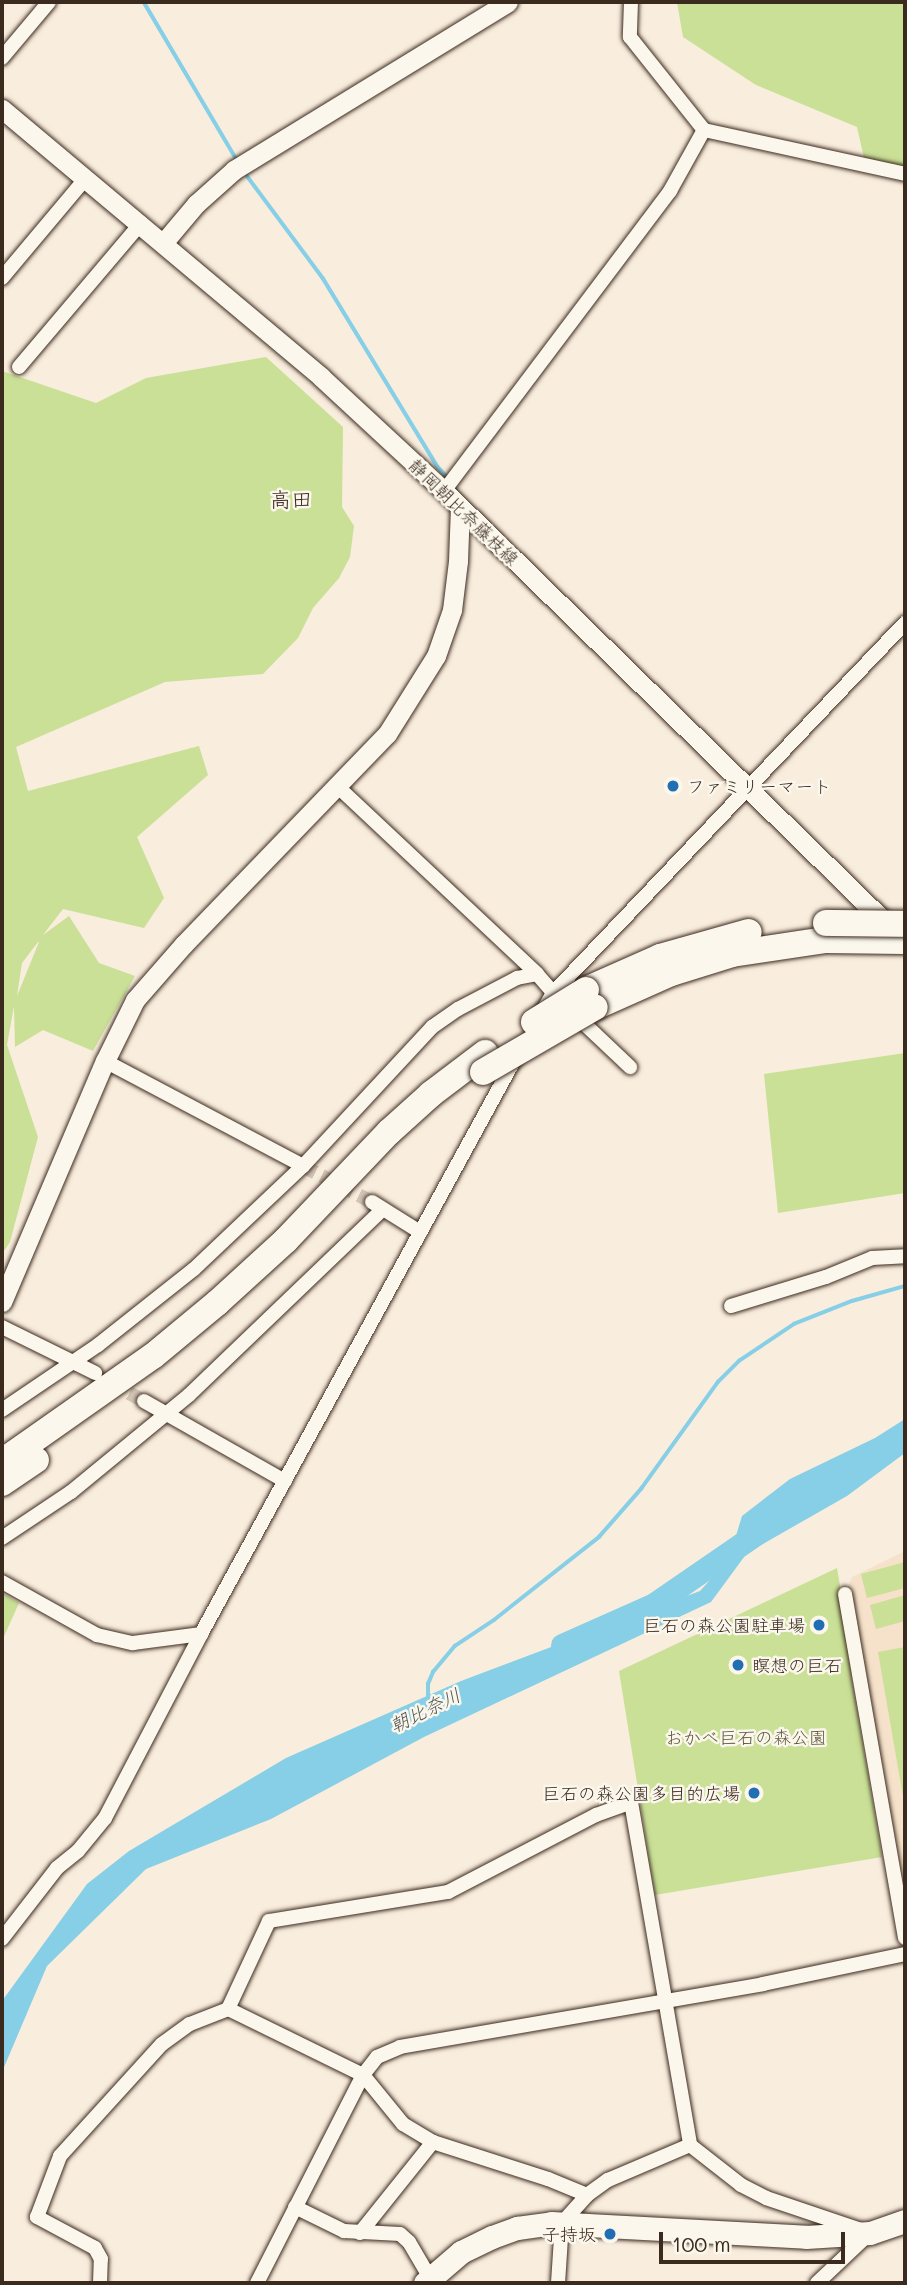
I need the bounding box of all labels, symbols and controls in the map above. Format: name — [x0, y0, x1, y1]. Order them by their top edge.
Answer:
street label: 静岡朝比奈藤枝線 — [405, 454, 523, 570]
district label: 高田 — [270, 486, 312, 512]
place label: ファミリーマート — [687, 775, 831, 797]
marker: ファミリーマート — [665, 778, 681, 794]
place label: 巨石の森公園駐車場 — [643, 1614, 805, 1636]
marker: 巨石の森公園駐車場 — [811, 1617, 827, 1633]
place label: 瞑想の巨石 — [752, 1654, 842, 1676]
marker: 瞑想の巨石 — [730, 1657, 746, 1673]
water label: 朝比奈川 — [386, 1683, 464, 1737]
park label: おかべ巨石の森公園 — [665, 1726, 827, 1748]
place label: 巨石の森公園多目的広場 — [542, 1782, 740, 1804]
marker: 巨石の森公園多目的広場 — [746, 1785, 762, 1801]
scale bar — [662, 2218, 848, 2262]
place label: 子持坂 — [542, 2223, 596, 2245]
marker: 子持坂 — [602, 2226, 618, 2242]
text: 100 m — [672, 2230, 731, 2257]

